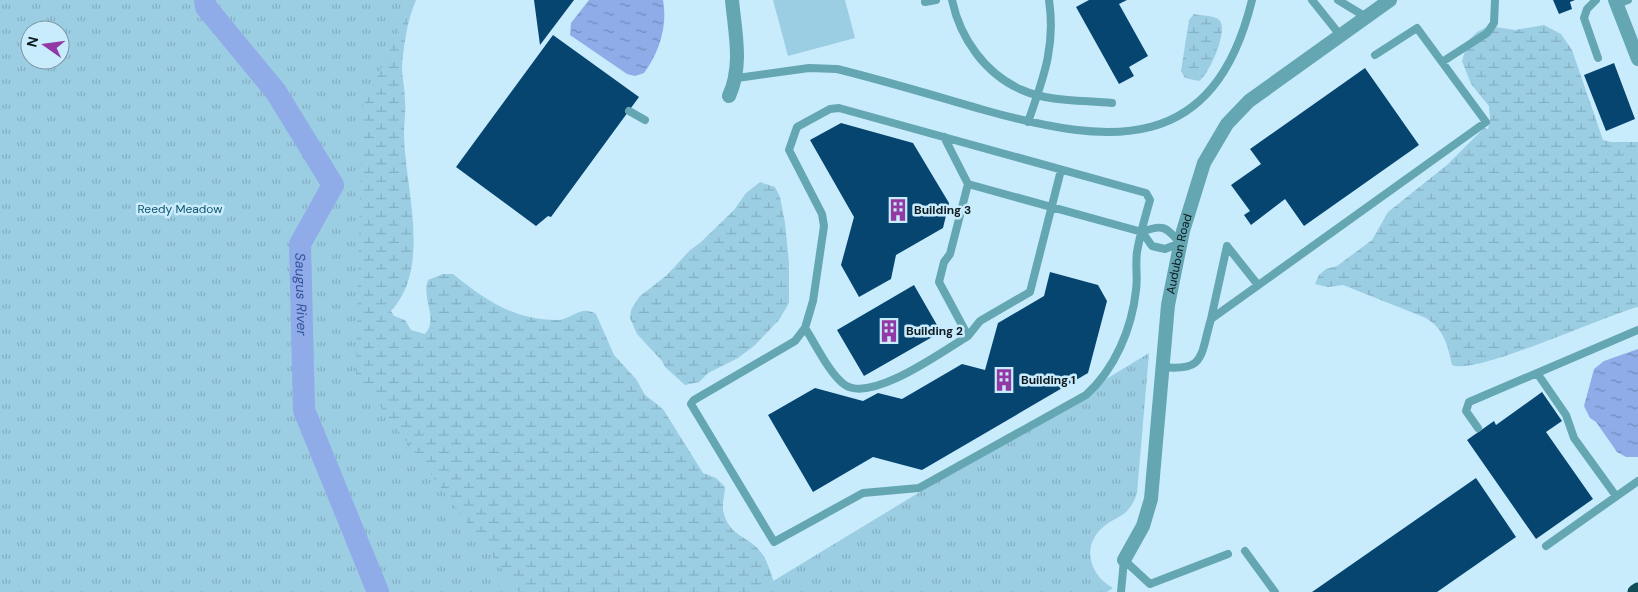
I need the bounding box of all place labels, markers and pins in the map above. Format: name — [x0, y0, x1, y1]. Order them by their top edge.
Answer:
building icon: Building 3 — [885, 197, 911, 223]
place label: Building 3 — [914, 202, 971, 218]
building icon: Building 2 — [876, 318, 902, 344]
place label: Building 2 — [906, 323, 963, 339]
building icon: Building 1 — [991, 367, 1017, 393]
place label: Building 1 — [1021, 372, 1075, 388]

